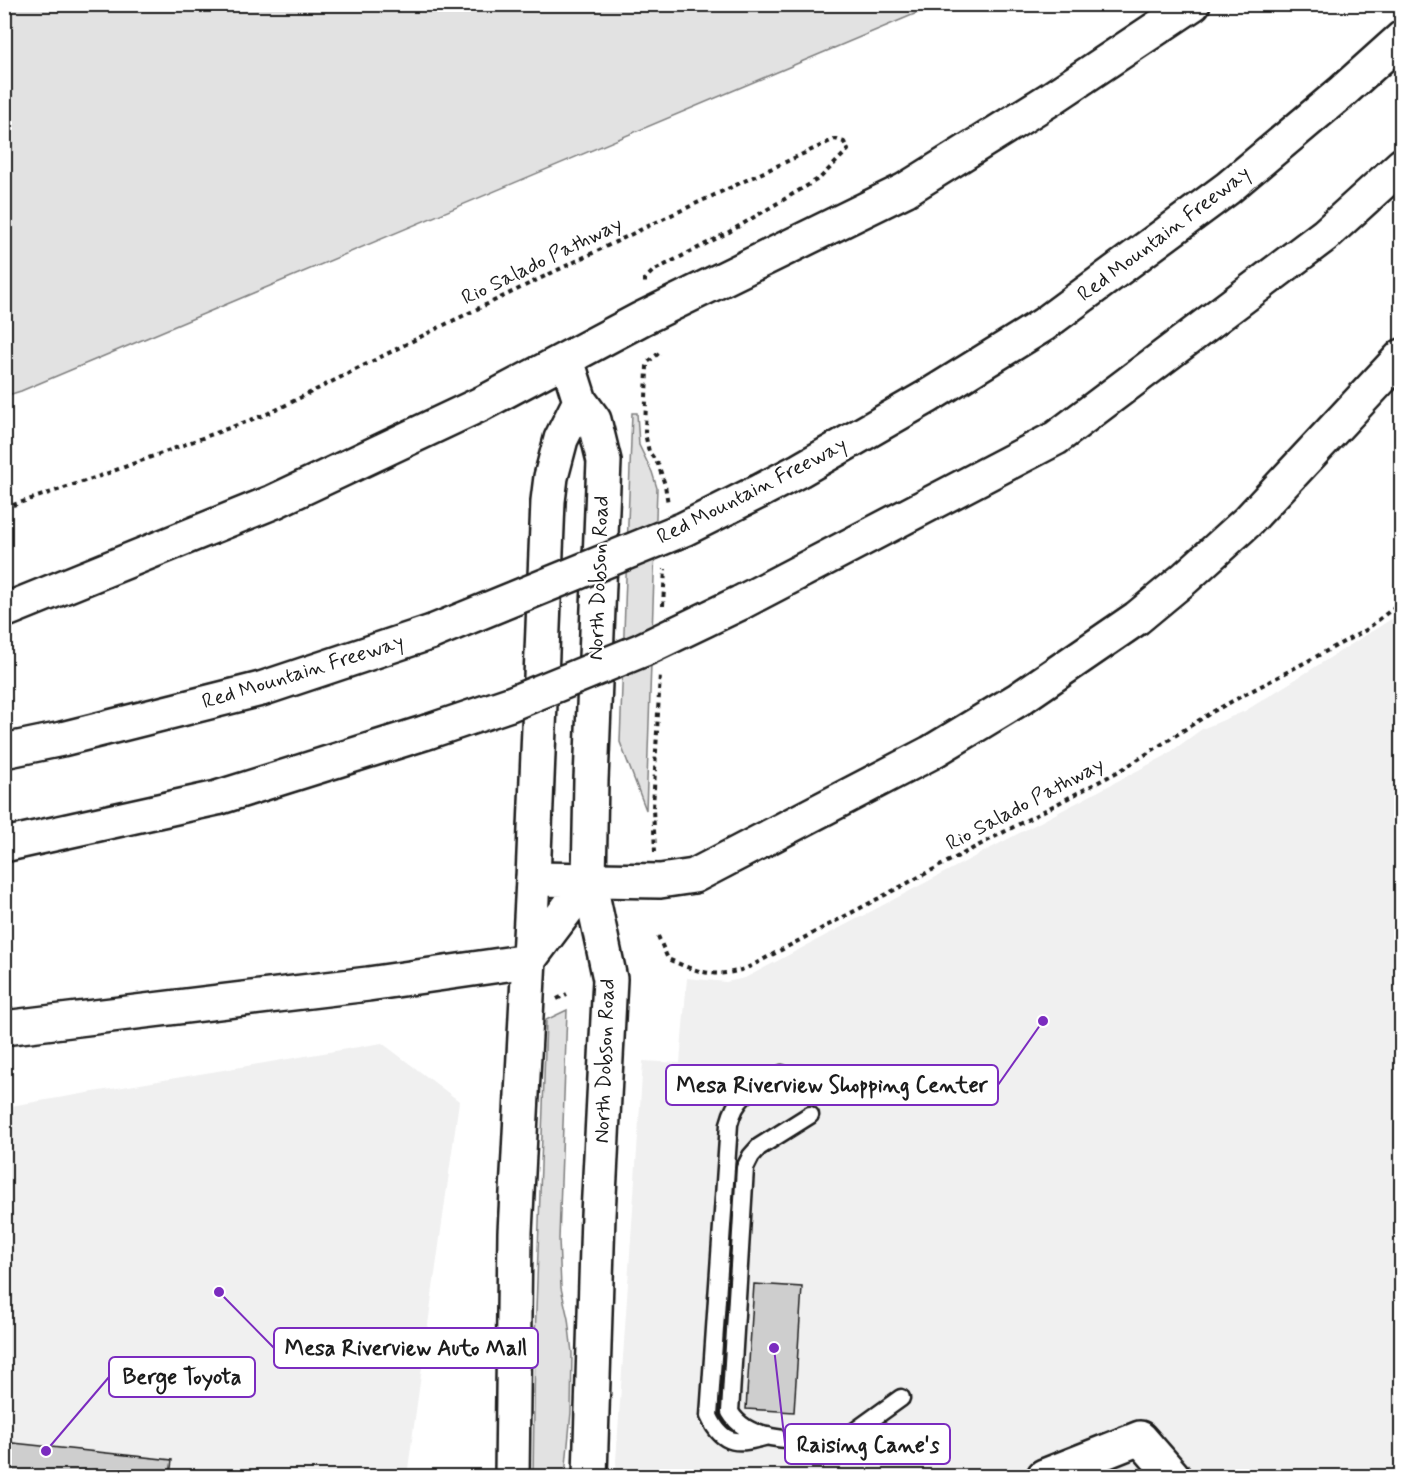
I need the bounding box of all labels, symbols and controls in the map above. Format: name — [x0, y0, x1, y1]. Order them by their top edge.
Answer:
street label: Red Mountain Freeway — [1072, 160, 1256, 308]
street label: Rio Salado Pathway — [457, 210, 627, 312]
street label: Red Mountain Freeway — [652, 431, 852, 551]
street label: North Dobson Road — [582, 495, 616, 661]
street label: Red Mountain Freeway — [199, 628, 407, 716]
street label: Rio Salado Pathway — [941, 750, 1109, 858]
street label: North Dobson Road — [588, 978, 622, 1144]
callout: Mesa Riverview Shopping Center — [666, 1065, 998, 1105]
text: Mesa Riverview Shopping Center — [676, 1072, 989, 1101]
callout: Mesa Riverview Auto Mall — [274, 1328, 538, 1368]
text: Mesa Riverview Auto Mall — [285, 1335, 527, 1363]
callout: Berge Toyota — [109, 1357, 255, 1397]
text: Berge Toyota — [122, 1364, 242, 1395]
callout: Raising Cane's — [785, 1424, 950, 1464]
text: Raising Cane's — [797, 1432, 940, 1461]

